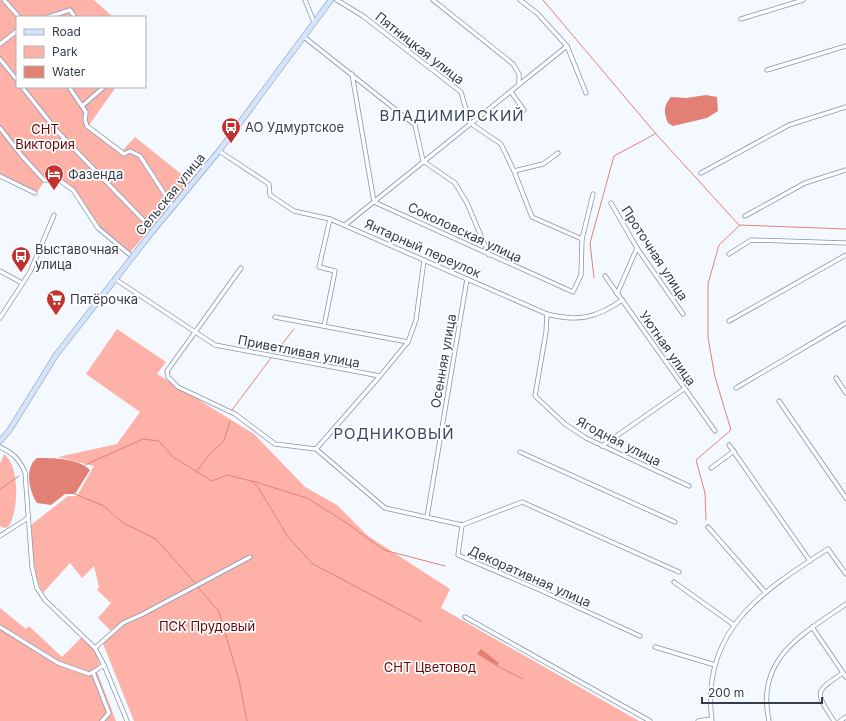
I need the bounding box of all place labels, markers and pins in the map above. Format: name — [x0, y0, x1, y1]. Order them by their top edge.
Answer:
bus stop icon: АО Удмуртское — [220, 116, 242, 144]
place label: АО Удмуртское — [245, 119, 344, 135]
hotel icon: Фазенда — [43, 163, 65, 191]
place label: Фазенда — [68, 166, 123, 182]
place label: Выставочная улица — [35, 241, 119, 272]
bus stop icon: Выставочная улица — [10, 245, 32, 273]
supermarket icon: Пятёрочка — [45, 288, 67, 316]
place label: Пятёрочка — [70, 291, 138, 307]

